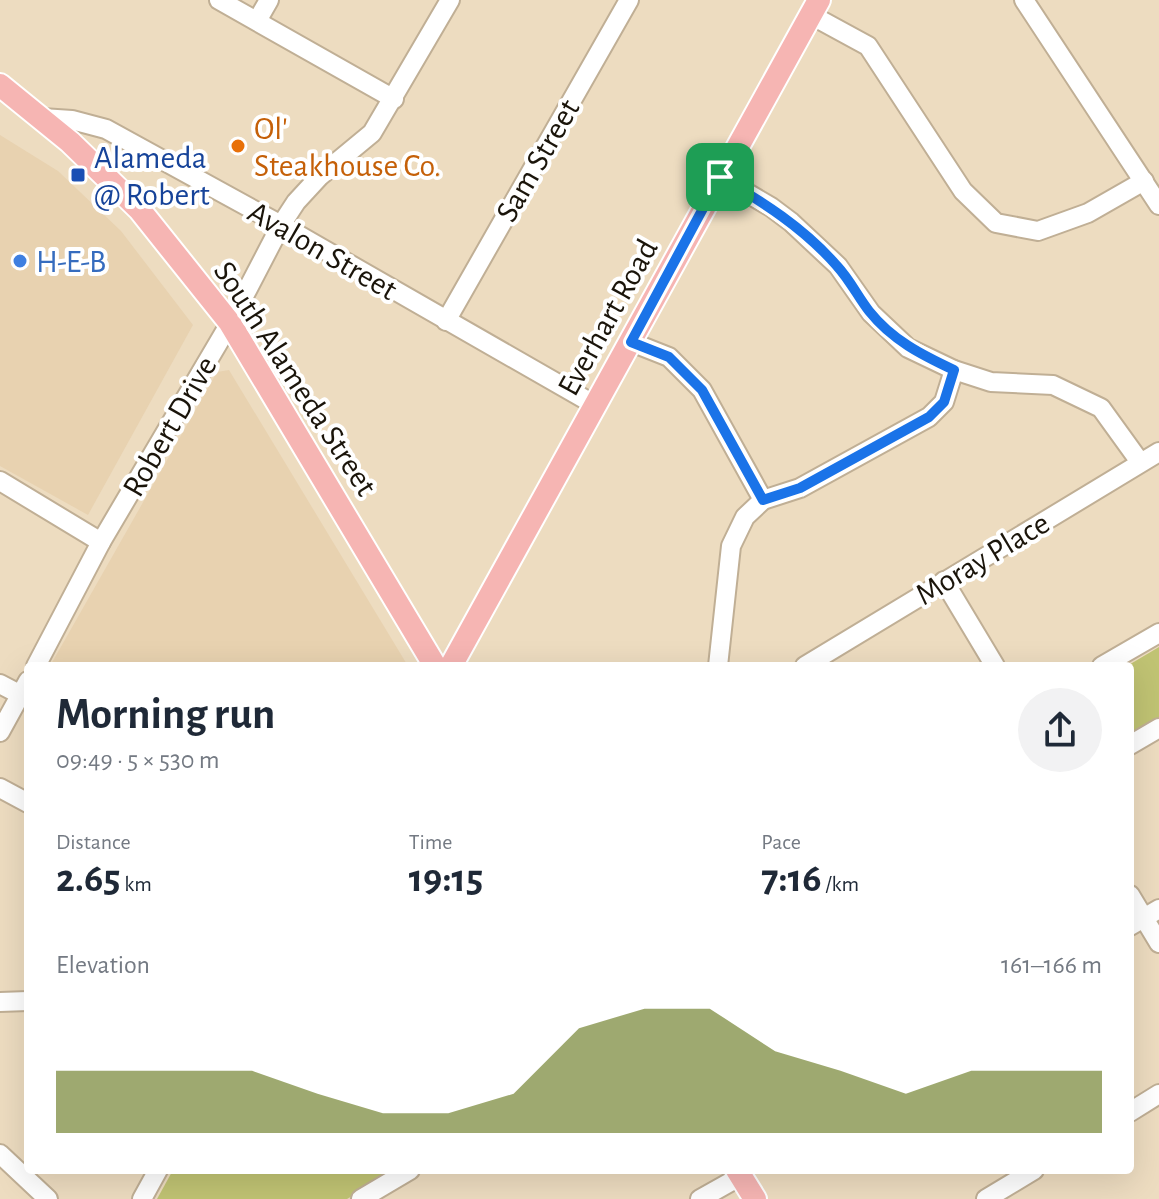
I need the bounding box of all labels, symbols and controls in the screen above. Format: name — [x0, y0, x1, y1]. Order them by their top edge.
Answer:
street label: Sam Street — [490, 94, 586, 227]
place label: Ol' Steakhouse Co. — [254, 113, 441, 182]
marker: Ol' Steakhouse Co. — [229, 137, 247, 155]
place label: Alameda @ Robert — [94, 142, 210, 211]
pin — [686, 143, 754, 211]
icon: arrive — [698, 155, 742, 199]
marker: Alameda @ Robert — [69, 166, 87, 184]
street label: Avalon Street — [243, 195, 402, 306]
street label: Everhart Road — [552, 234, 664, 401]
place label: H-E-B — [36, 246, 106, 278]
marker: H-E-B — [11, 252, 29, 270]
street label: South Alameda Street — [208, 256, 383, 501]
street label: Robert Drive — [117, 351, 223, 502]
street label: Moray Place — [910, 507, 1055, 611]
button: share — [1018, 688, 1102, 772]
text: Morning run — [56, 693, 275, 737]
text: 09:49 · 5 × 530 m — [56, 747, 220, 773]
text: Distance — [56, 831, 131, 853]
text: Time — [409, 831, 453, 853]
text: Pace — [761, 831, 801, 853]
text: 2.65 — [56, 859, 121, 899]
text: 19:15 — [409, 859, 483, 899]
text: 7:16 — [761, 859, 822, 899]
text: km — [121, 873, 152, 895]
text: /km — [822, 873, 859, 895]
text: Elevation — [56, 952, 150, 978]
text: 161–166 m — [1001, 952, 1102, 978]

